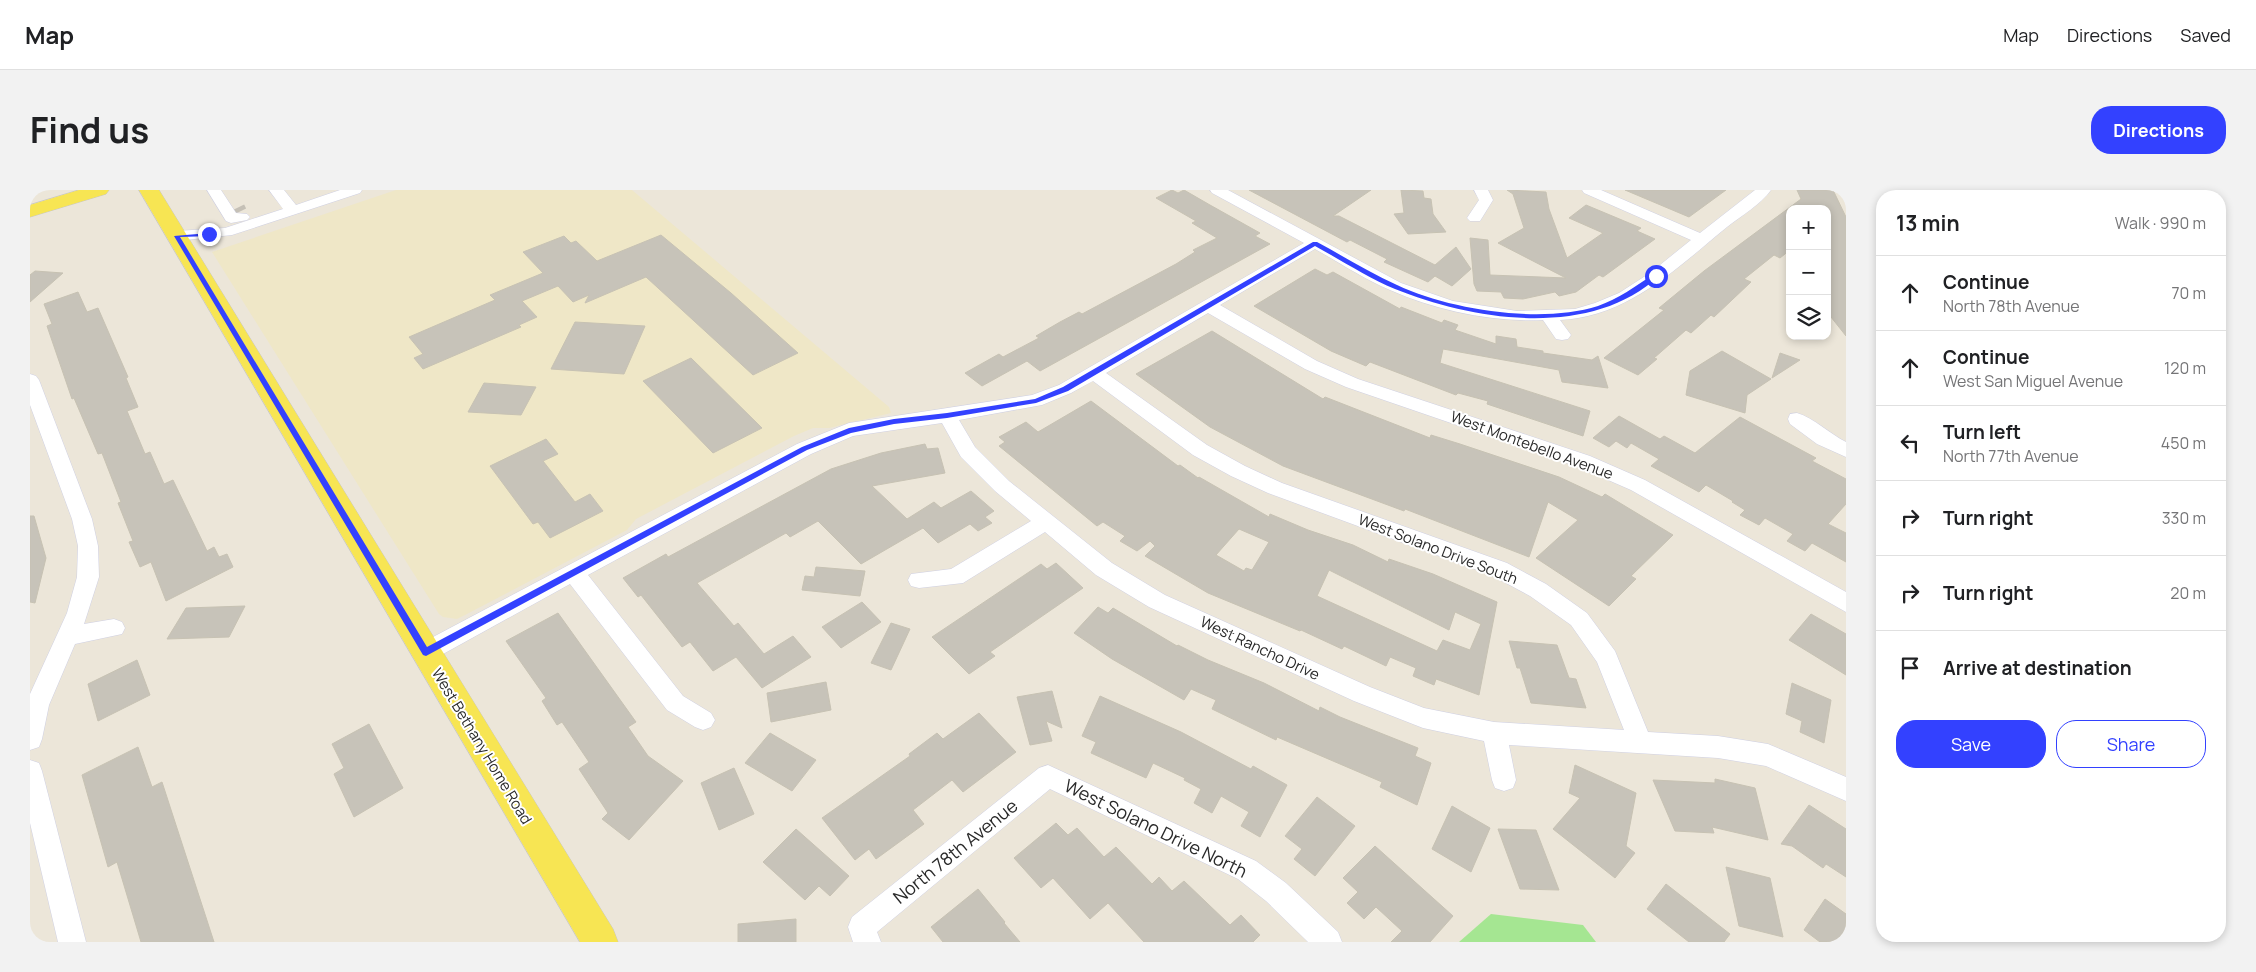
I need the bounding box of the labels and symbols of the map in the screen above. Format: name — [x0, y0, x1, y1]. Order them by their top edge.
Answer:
route end — [198, 223, 221, 246]
route start — [1645, 265, 1668, 288]
street label: West Montebello Avenue — [1448, 406, 1616, 484]
street label: West Solano Drive South — [1355, 509, 1521, 589]
street label: West Rancho Drive — [1197, 611, 1323, 685]
street label: West Bethany Home Road — [427, 664, 537, 828]
street label: West Solano Drive North — [1061, 773, 1251, 883]
street label: North 78th Avenue — [888, 793, 1022, 909]

